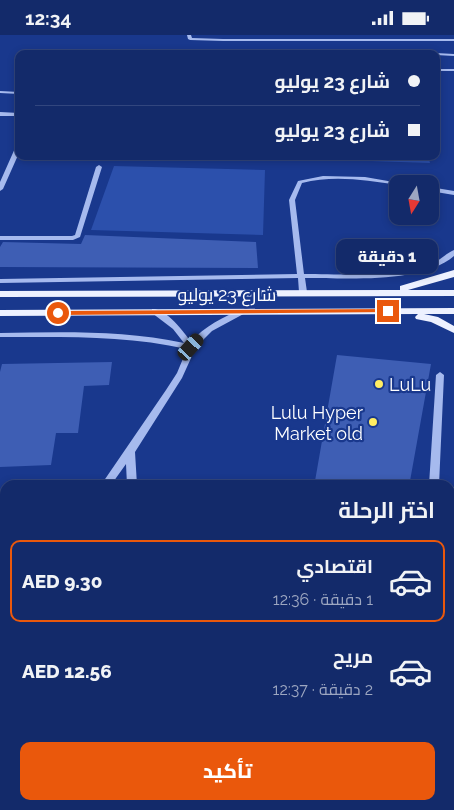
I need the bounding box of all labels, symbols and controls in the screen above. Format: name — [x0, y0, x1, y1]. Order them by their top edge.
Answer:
text: 12:34 — [25, 7, 71, 29]
text: شارع 23 يوليو — [274, 70, 390, 92]
text: شارع 23 يوليو — [274, 119, 390, 141]
north arrow — [389, 175, 439, 225]
map controls — [389, 175, 439, 225]
callout: 1 دقيقة — [337, 239, 439, 273]
text: 1 دقيقة — [358, 247, 416, 266]
street label: شارع 23 يوليو — [178, 284, 276, 307]
route end — [377, 300, 399, 322]
route start — [47, 302, 69, 324]
car — [175, 331, 206, 363]
place label: LuLu — [389, 374, 431, 395]
marker: LuLu — [373, 378, 385, 390]
place label: Lulu Hyper Market old — [271, 402, 364, 444]
marker: Lulu Hyper Market old — [367, 416, 379, 428]
text: اختر الرحلة — [338, 497, 435, 523]
text: اقتصادي — [297, 555, 373, 577]
icon: car — [388, 559, 433, 604]
text: AED 9.30 — [22, 570, 102, 592]
text: 1 دقيقة · 12:36 — [273, 590, 373, 609]
text: مريح — [333, 645, 373, 667]
icon: car — [388, 649, 433, 694]
text: AED 12.56 — [22, 660, 112, 682]
text: 2 دقيقة · 12:37 — [273, 680, 373, 699]
button: تأكيد — [20, 742, 435, 800]

